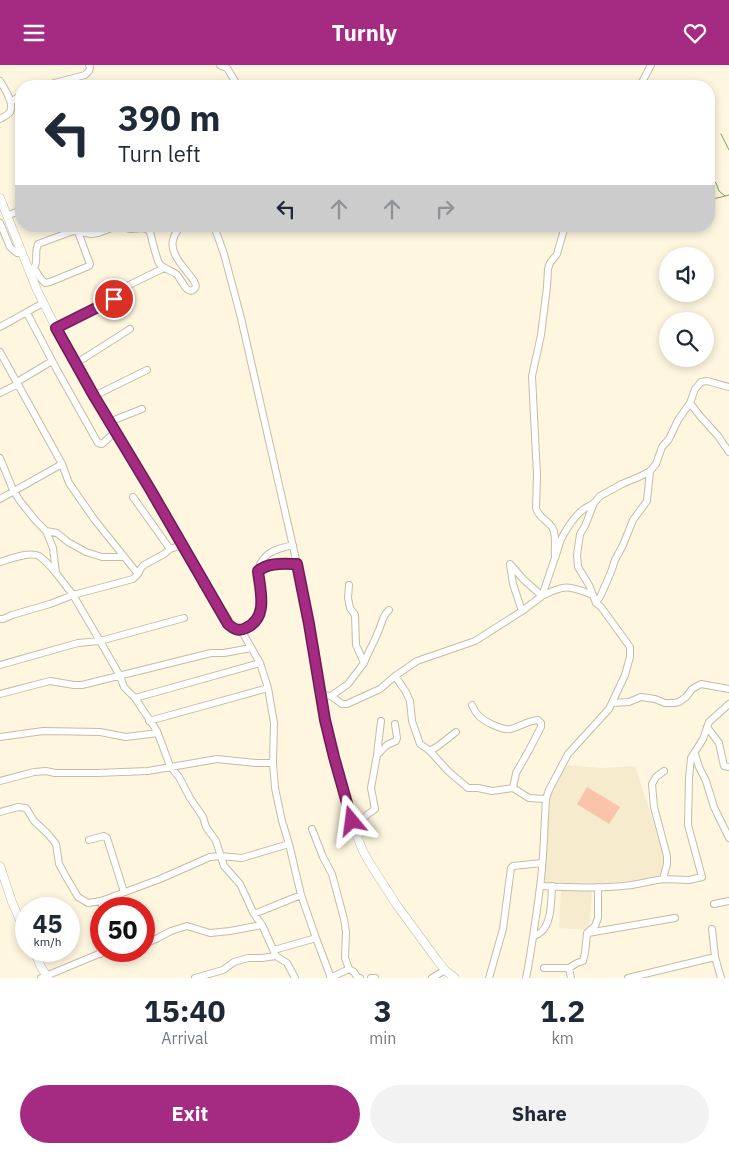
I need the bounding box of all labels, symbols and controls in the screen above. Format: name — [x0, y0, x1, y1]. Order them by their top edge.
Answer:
text: Turnly — [332, 18, 397, 47]
icon: menu — [20, 19, 48, 47]
icon: heart — [681, 19, 709, 47]
text: 390 m — [118, 95, 221, 141]
icon: left — [35, 100, 100, 165]
text: Turn left — [118, 139, 201, 168]
icon: left — [272, 195, 300, 223]
icon: ahead — [325, 195, 353, 223]
icon: ahead — [378, 195, 406, 223]
icon: right — [431, 195, 459, 223]
map controls — [659, 247, 714, 367]
button: sound — [659, 247, 714, 302]
pin — [93, 278, 135, 320]
icon: arrive — [100, 285, 128, 313]
button: search — [659, 312, 714, 367]
position arrow — [325, 794, 377, 846]
speed limit sign: 50 — [90, 897, 155, 962]
text: 45 — [32, 907, 63, 940]
text: km/h — [33, 934, 62, 949]
text: 15:40 — [144, 991, 226, 1030]
text: 3 — [374, 991, 392, 1030]
text: 1.2 — [540, 991, 585, 1030]
text: Arrival — [161, 1028, 208, 1048]
text: min — [369, 1028, 396, 1048]
text: km — [551, 1028, 574, 1048]
button: Exit — [20, 1085, 360, 1143]
button: Share — [370, 1085, 709, 1143]

